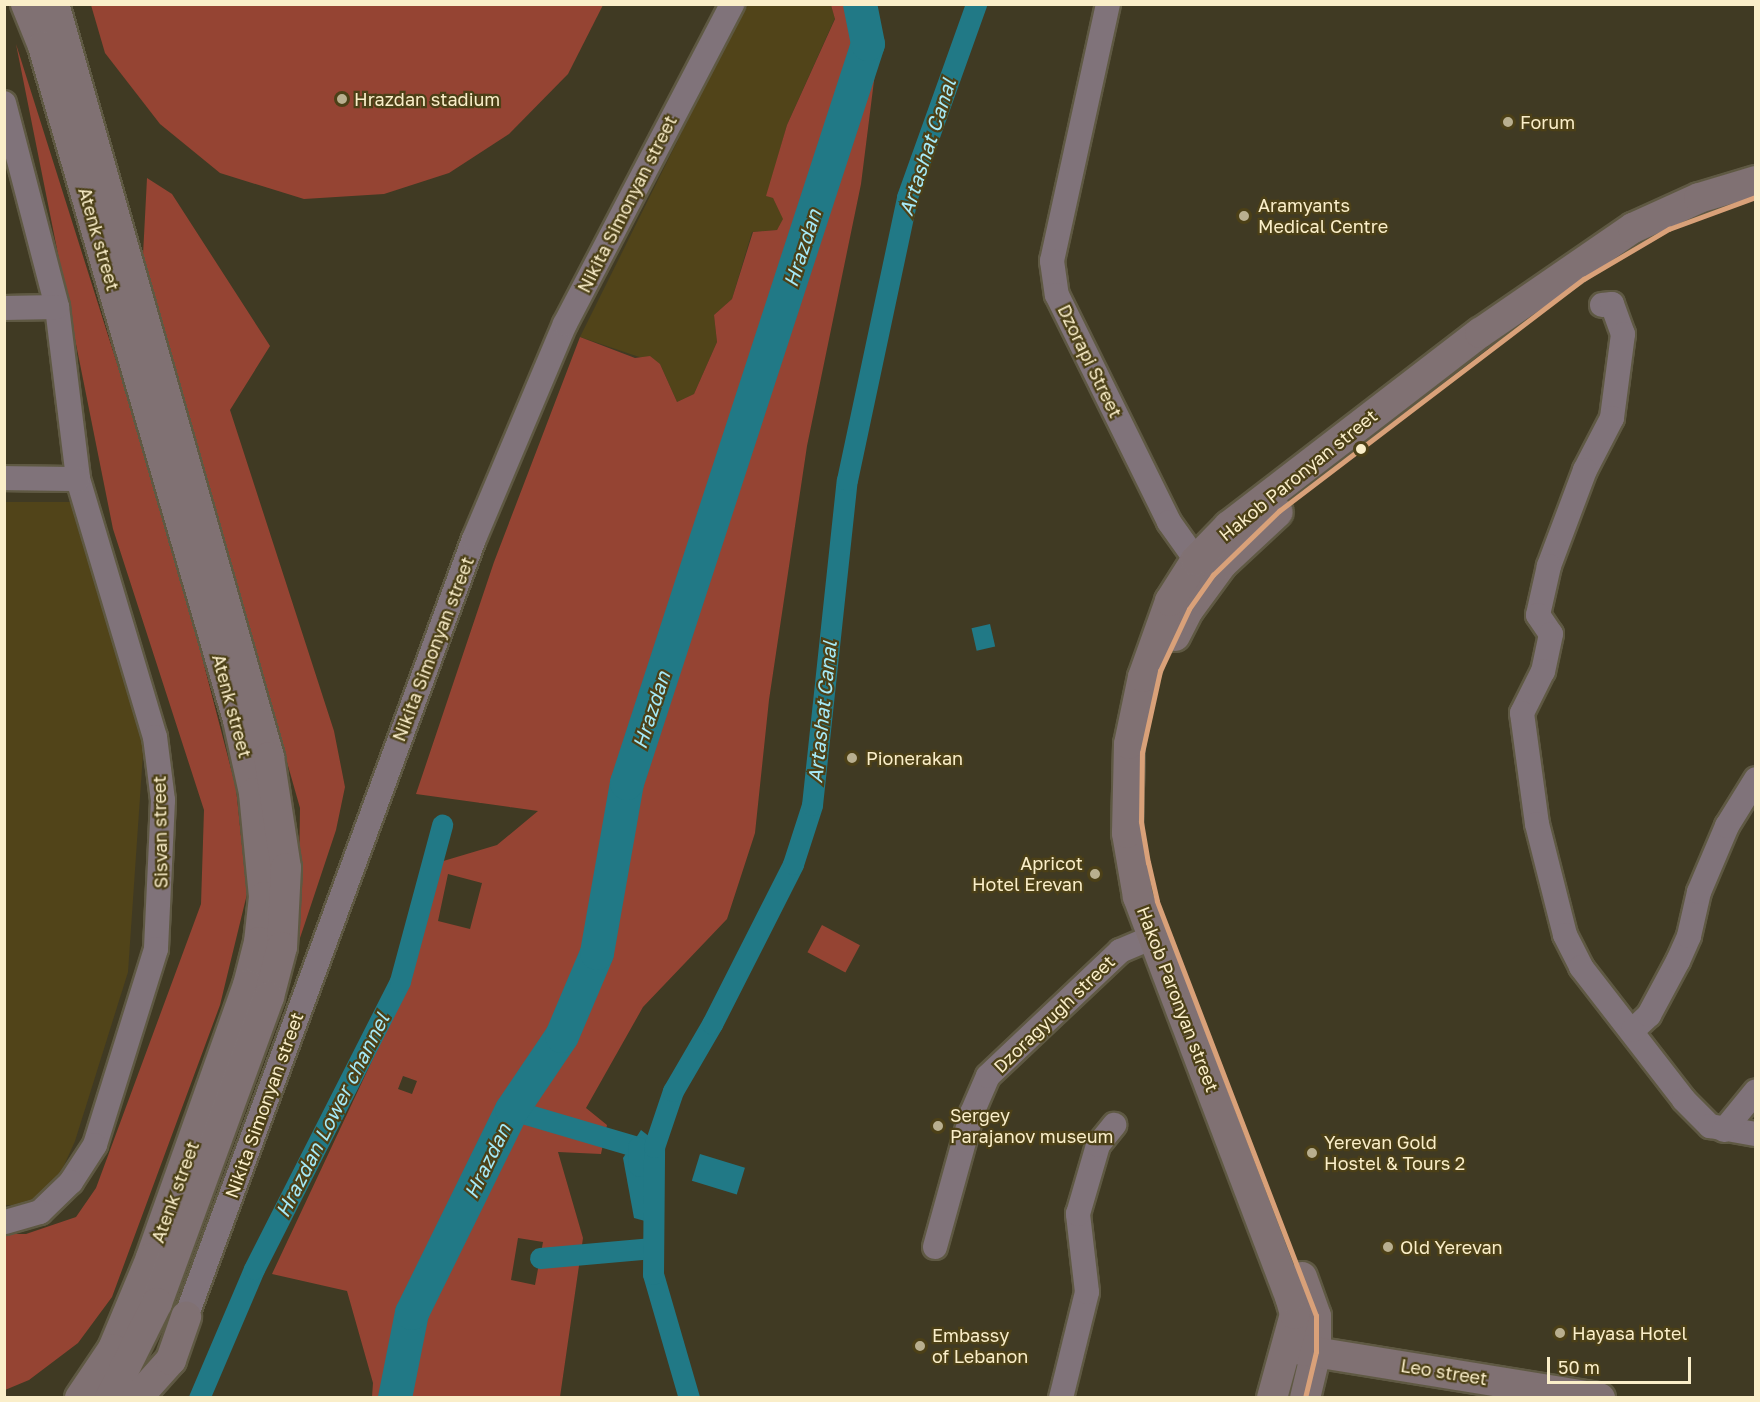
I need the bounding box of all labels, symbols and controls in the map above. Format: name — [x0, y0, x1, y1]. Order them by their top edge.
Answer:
water label: Artashat Canal — [894, 75, 960, 219]
place label: Hrazdan stadium — [354, 88, 500, 110]
marker: Hrazdan stadium — [335, 92, 349, 106]
place label: Forum — [1520, 111, 1575, 133]
street label: Nikita Simonyan street — [573, 112, 681, 296]
marker: Forum — [1501, 115, 1515, 129]
street label: Atenk street — [74, 185, 124, 293]
place label: Aramyants Medical Centre — [1258, 195, 1388, 238]
water label: Hrazdan — [778, 206, 826, 290]
marker: Aramyants Medical Centre — [1235, 207, 1253, 225]
street label: Dzorapi Street — [1053, 301, 1127, 421]
street label: Hakob Paronyan street — [1215, 405, 1381, 545]
unlabelled marker — [1355, 443, 1367, 455]
street label: Nikita Simonyan street — [388, 554, 478, 744]
water label: Artashat Canal — [803, 640, 841, 784]
street label: Atenk street — [208, 652, 256, 760]
water label: Hrazdan — [627, 668, 675, 752]
place label: Pionerakan — [866, 747, 963, 769]
marker: Pionerakan — [843, 749, 861, 767]
street label: Sisvan street — [148, 775, 172, 889]
place label: Apricot Hotel Erevan — [972, 853, 1083, 896]
marker: Apricot Hotel Erevan — [1088, 867, 1102, 881]
street label: Hakob Paronyan street — [1133, 903, 1223, 1095]
street label: Dzoragyugh street — [989, 951, 1119, 1077]
street label: Nikita Simonyan street — [220, 1009, 308, 1201]
water label: Hrazdan Lower channel — [270, 1009, 394, 1221]
place label: Sergey Parajanov museum — [950, 1105, 1113, 1148]
marker: Sergey Parajanov museum — [931, 1119, 945, 1133]
water label: Hrazdan — [459, 1120, 515, 1202]
place label: Yerevan Gold Hostel & Tours 2 — [1324, 1132, 1465, 1174]
street label: Atenk street — [147, 1138, 203, 1246]
marker: Yerevan Gold Hostel & Tours 2 — [1305, 1146, 1319, 1160]
place label: Old Yerevan — [1400, 1236, 1503, 1258]
marker: Old Yerevan — [1381, 1240, 1395, 1254]
place label: Hayasa Hotel — [1572, 1322, 1687, 1344]
place label: Embassy of Lebanon — [932, 1325, 1028, 1368]
marker: Hayasa Hotel — [1553, 1326, 1567, 1340]
marker: Embassy of Lebanon — [913, 1339, 927, 1353]
scale bar — [1550, 1345, 1694, 1383]
street label: Leo street — [1399, 1354, 1489, 1390]
text: 50 m — [1558, 1356, 1600, 1378]

